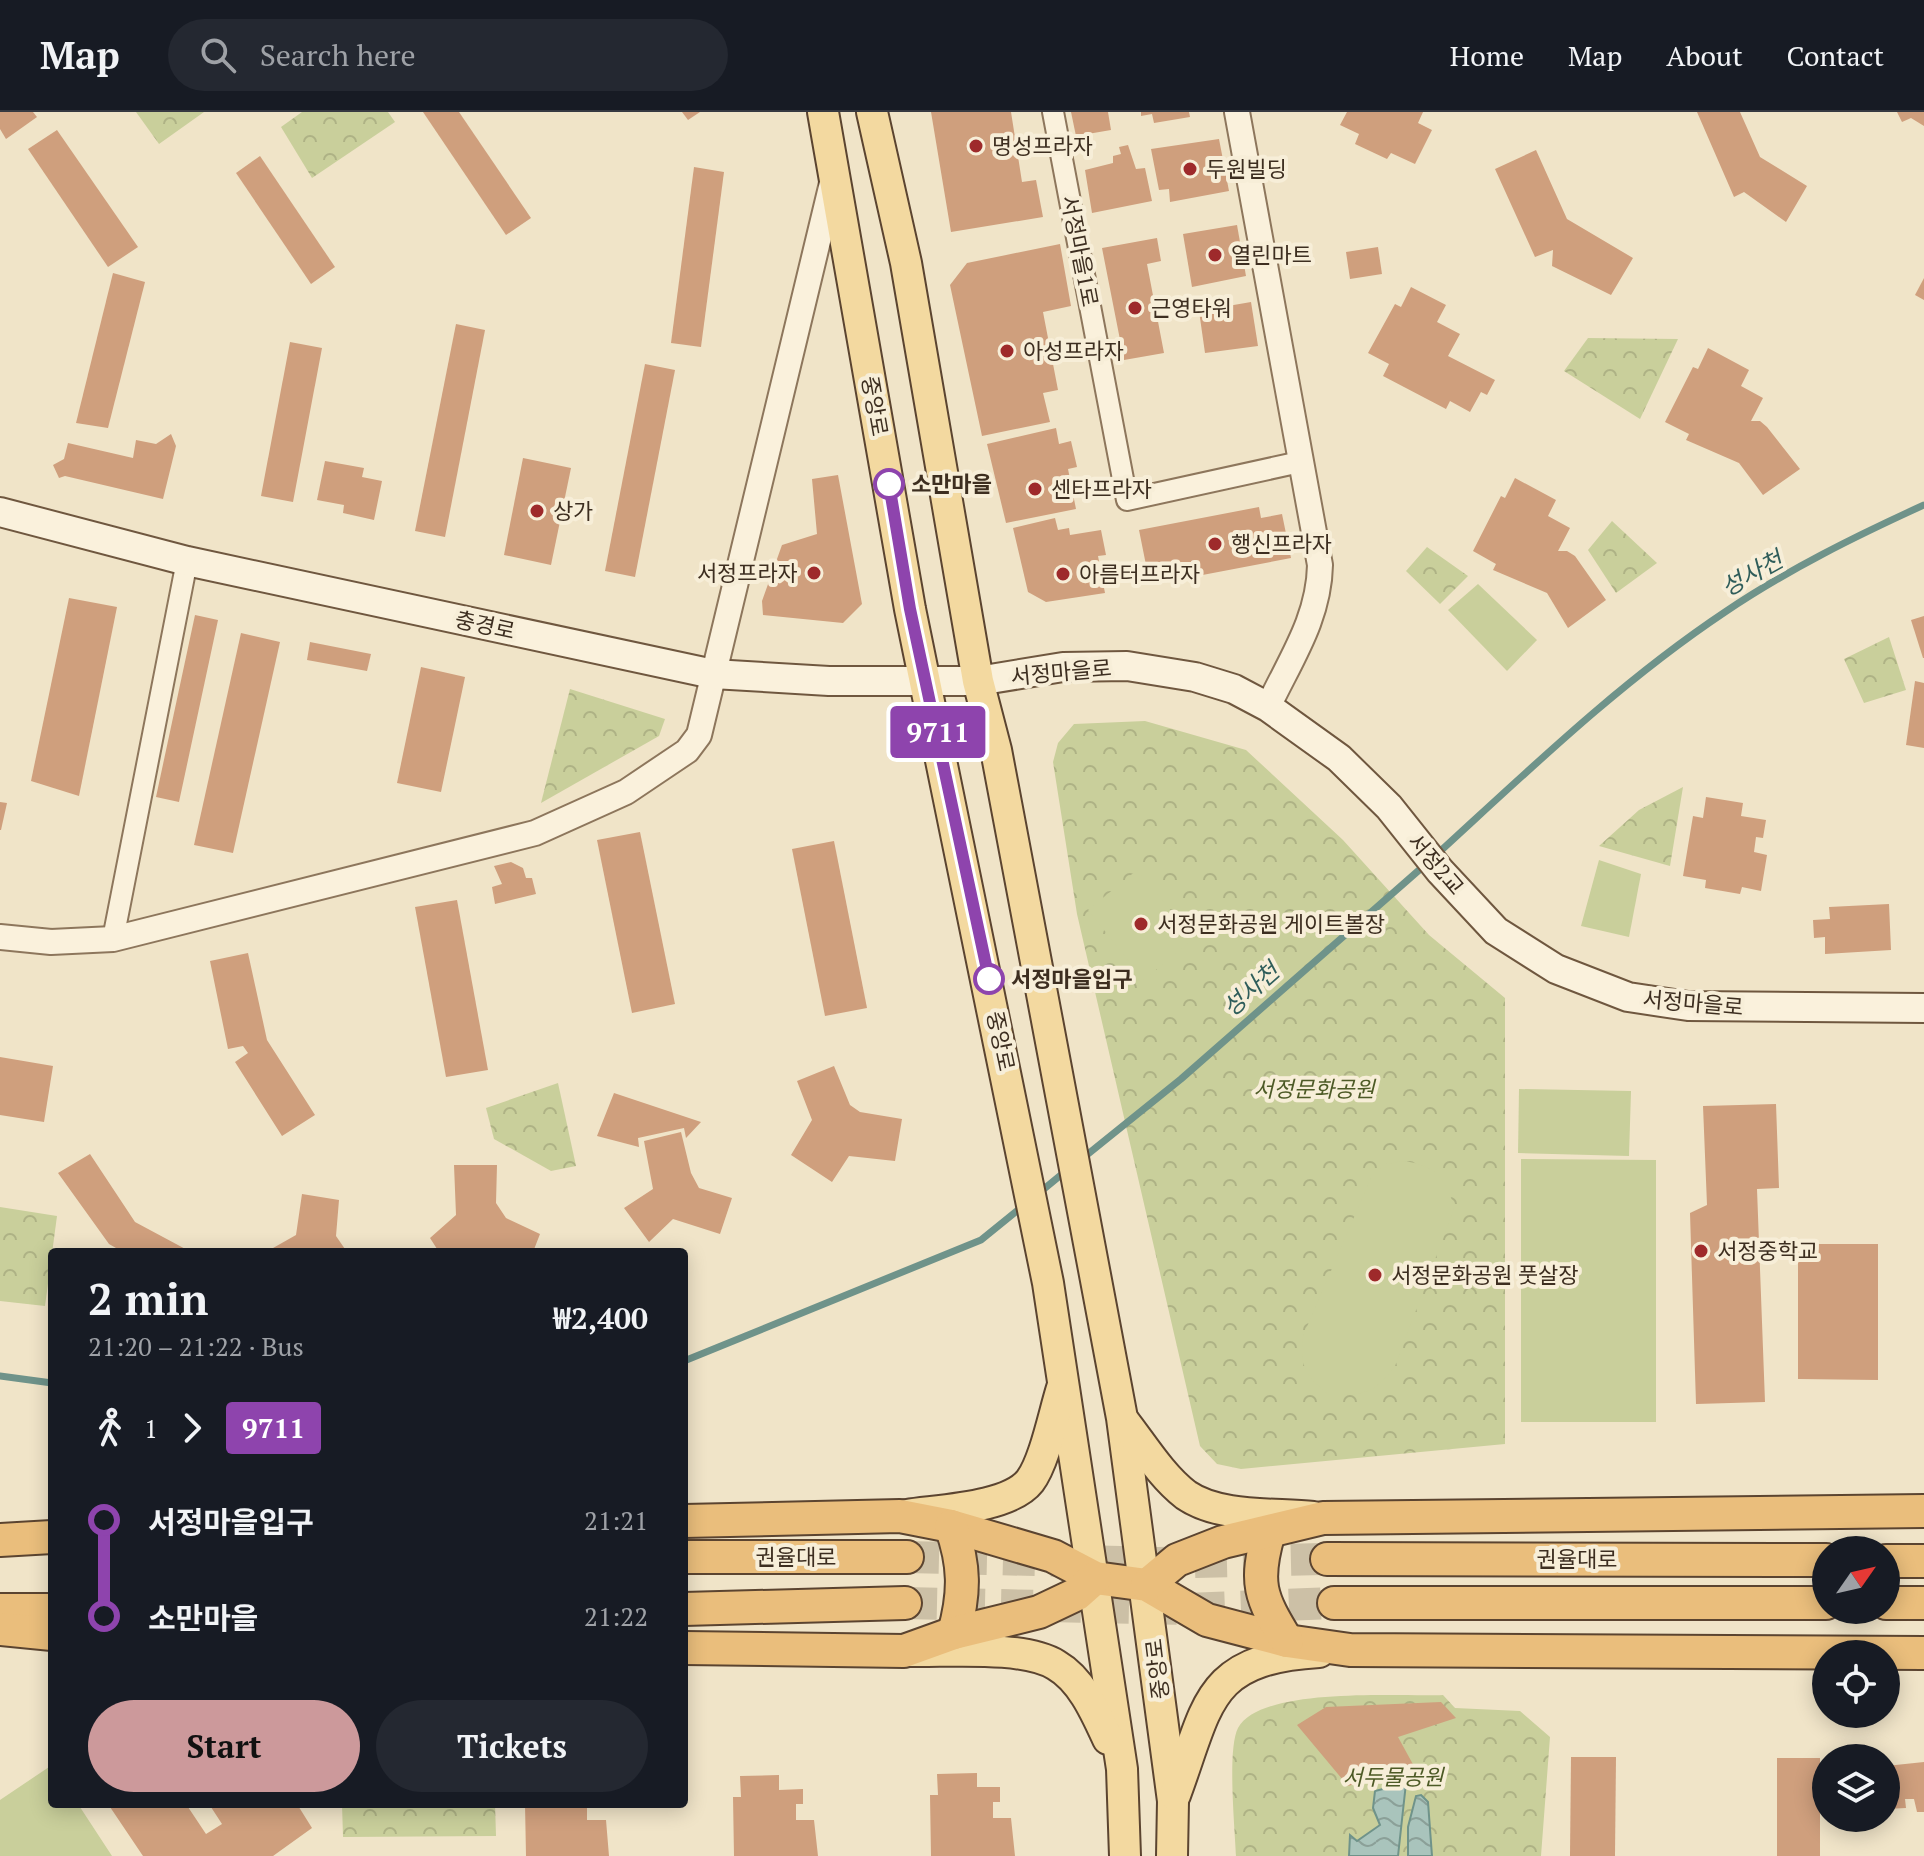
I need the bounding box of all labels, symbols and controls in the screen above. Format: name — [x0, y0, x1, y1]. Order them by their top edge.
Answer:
search box — [168, 19, 728, 91]
text: Map — [40, 30, 120, 80]
icon: search — [196, 33, 240, 77]
text: Search here — [260, 35, 416, 75]
text: Home — [1450, 37, 1524, 74]
text: Map — [1568, 37, 1622, 74]
text: About — [1666, 37, 1743, 74]
text: Contact — [1787, 37, 1884, 74]
place label: 명성프라자 — [992, 131, 1093, 160]
marker: 명성프라자 — [967, 137, 985, 155]
place label: 두원빌딩 — [1206, 154, 1287, 183]
marker: 두원빌딩 — [1181, 160, 1199, 178]
street label: 서정마을1로 — [1055, 193, 1105, 309]
place label: 열린마트 — [1231, 240, 1312, 269]
marker: 열린마트 — [1206, 246, 1224, 264]
place label: 근영타워 — [1151, 293, 1232, 322]
marker: 근영타워 — [1126, 299, 1144, 317]
place label: 아성프라자 — [1023, 336, 1124, 365]
marker: 아성프라자 — [998, 342, 1016, 360]
street label: 중앙로 — [856, 373, 895, 438]
marker: 소만마을 — [874, 469, 904, 499]
place label: 소만마을 — [911, 469, 992, 498]
place label: 센타프라자 — [1051, 474, 1152, 503]
marker: 센타프라자 — [1026, 480, 1044, 498]
place label: 상가 — [553, 496, 593, 525]
marker: 상가 — [528, 502, 546, 520]
place label: 행신프라자 — [1231, 529, 1332, 558]
marker: 행신프라자 — [1206, 535, 1224, 553]
water label: 성사천 — [1715, 542, 1791, 603]
place label: 서정프라자 — [697, 558, 798, 587]
place label: 아름터프라자 — [1079, 559, 1200, 588]
marker: 서정프라자 — [805, 564, 823, 582]
marker: 아름터프라자 — [1054, 565, 1072, 583]
street label: 충경로 — [452, 604, 518, 645]
street label: 서정마을로 — [1009, 653, 1113, 690]
line badge: 9711 — [882, 706, 994, 758]
text: 9711 — [906, 713, 970, 750]
street label: 서정2교 — [1402, 827, 1471, 901]
place label: 서정문화공원 게이트볼장 — [1157, 909, 1385, 938]
marker: 서정문화공원 게이트볼장 — [1132, 915, 1150, 933]
water label: 성사천 — [1215, 953, 1288, 1023]
marker: 서정마을입구 — [974, 964, 1004, 994]
place label: 서정마을입구 — [1011, 964, 1132, 993]
street label: 서정마을로 — [1641, 984, 1745, 1021]
street label: 중앙로 — [981, 1008, 1022, 1074]
park label: 서정문화공원 — [1253, 1074, 1376, 1103]
place label: 서정중학교 — [1717, 1236, 1818, 1265]
marker: 서정중학교 — [1692, 1242, 1710, 1260]
place label: 서정문화공원 풋살장 — [1391, 1260, 1579, 1289]
marker: 서정문화공원 풋살장 — [1366, 1266, 1384, 1284]
text: 2 min — [88, 1269, 208, 1328]
text: ₩2,400 — [553, 1298, 648, 1338]
text: 21:20 – 21:22 · Bus — [88, 1329, 304, 1363]
icon: walk — [88, 1406, 132, 1450]
icon: forward — [170, 1406, 214, 1450]
text: 9711 — [242, 1409, 305, 1446]
text: 1 — [144, 1411, 158, 1445]
text: 서정마을입구 — [148, 1502, 314, 1542]
text: 21:21 — [584, 1503, 648, 1537]
north arrow — [1812, 1536, 1900, 1624]
map controls — [1812, 1536, 1900, 1832]
street label: 권율대로 — [756, 1542, 836, 1571]
street label: 권율대로 — [1537, 1544, 1617, 1573]
text: 소만마을 — [148, 1598, 258, 1638]
text: 21:22 — [584, 1599, 648, 1633]
street label: 중앙로 — [1138, 1637, 1175, 1701]
button: locate — [1812, 1640, 1900, 1728]
button: Start — [88, 1700, 360, 1792]
button: Tickets — [376, 1700, 648, 1792]
button: layers — [1812, 1744, 1900, 1832]
park label: 서두물공원 — [1342, 1762, 1445, 1791]

